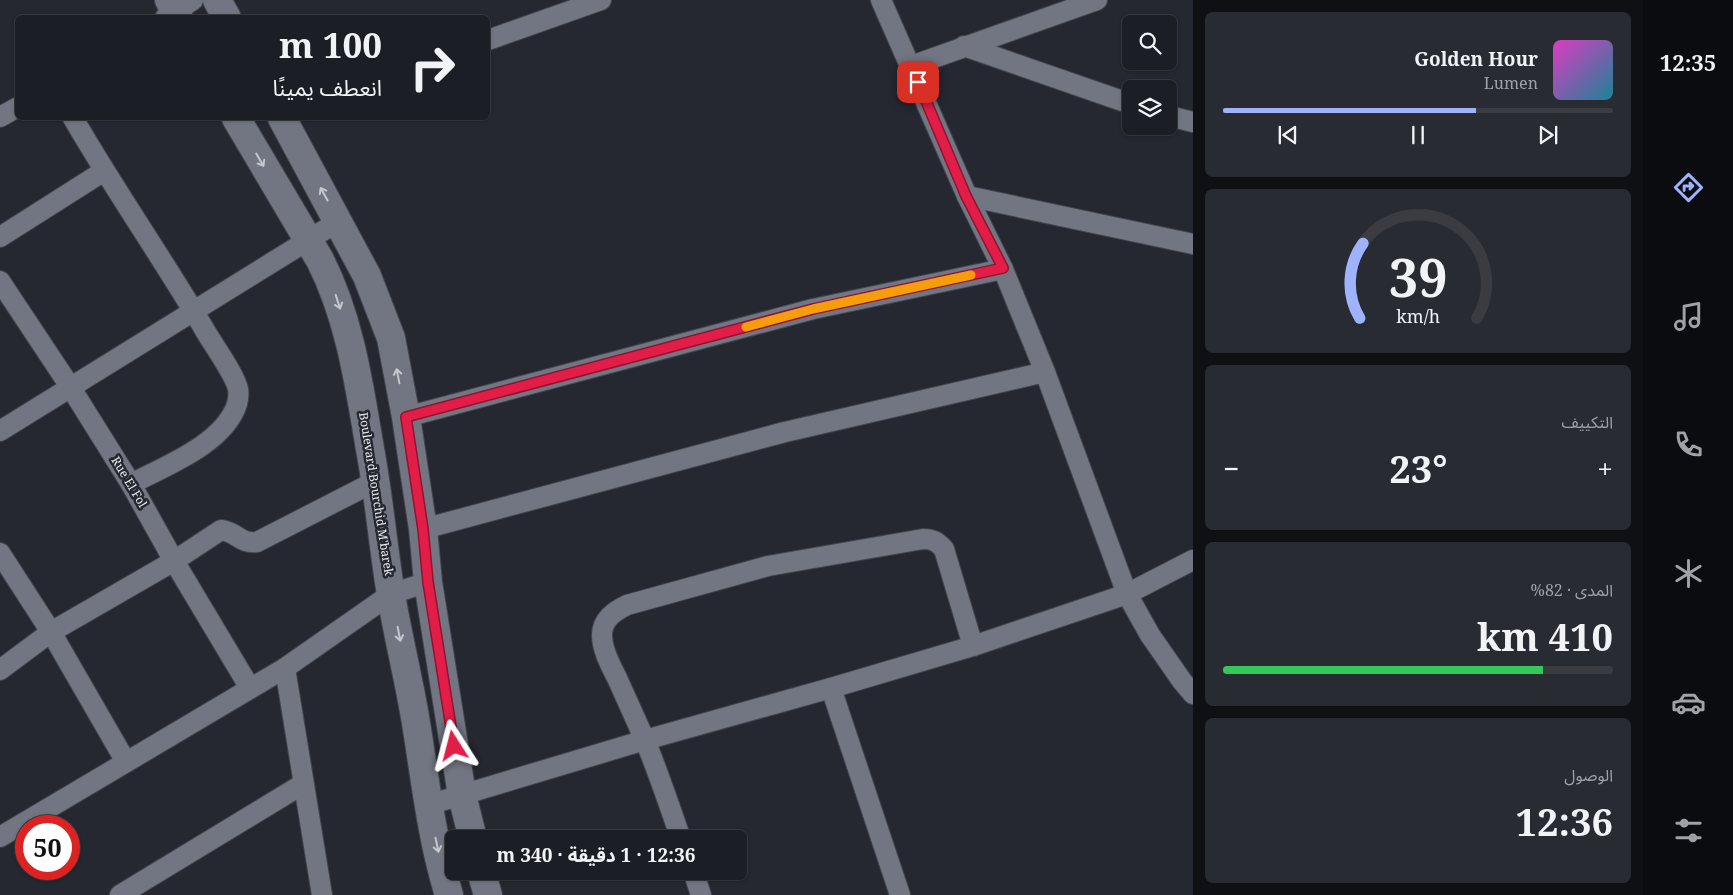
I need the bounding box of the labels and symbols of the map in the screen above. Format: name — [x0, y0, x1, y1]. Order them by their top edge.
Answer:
pin — [897, 61, 939, 103]
one-way arrow — [256, 152, 266, 166]
one-way arrow — [319, 188, 329, 202]
one-way arrow — [333, 294, 343, 310]
one-way arrow — [393, 369, 402, 385]
street label: Boulevard Bourchid M'barek — [355, 411, 398, 578]
street label: Rue El Fol — [108, 453, 151, 511]
one-way arrow — [394, 625, 404, 641]
position arrow — [427, 719, 479, 771]
speed limit sign: 50 — [15, 815, 80, 880]
one-way arrow — [432, 837, 442, 853]

